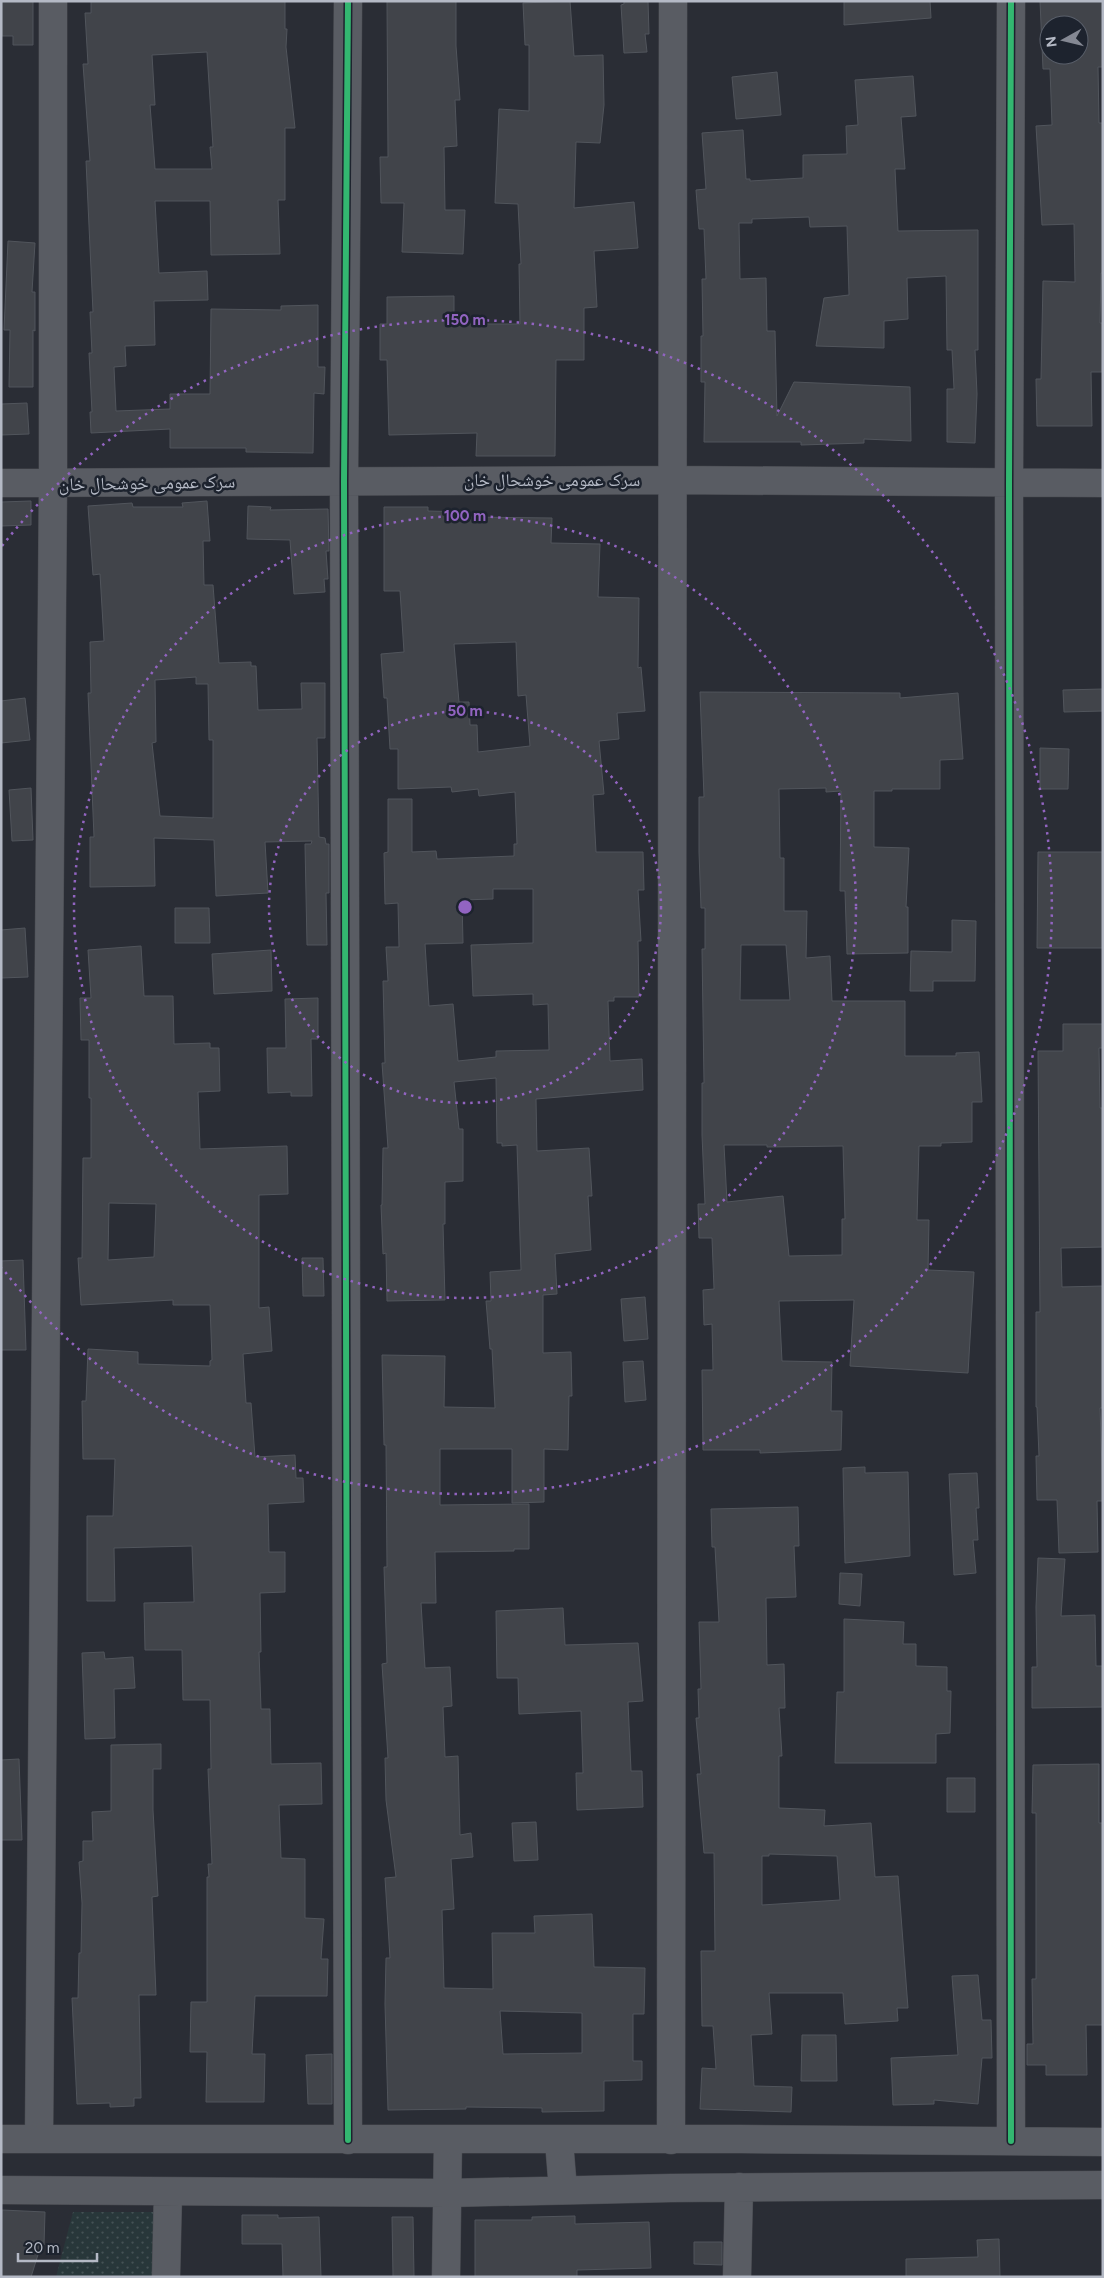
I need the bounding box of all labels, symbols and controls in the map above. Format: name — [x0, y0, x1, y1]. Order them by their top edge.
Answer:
north arrow — [1039, 15, 1089, 65]
text: N — [1042, 35, 1061, 48]
text: 150 m — [444, 311, 486, 329]
street label: سرک عمومی خوشحال خان — [464, 469, 640, 491]
street label: سرک عمومی خوشحال خان — [59, 470, 235, 496]
text: 100 m — [444, 507, 486, 525]
text: 50 m — [447, 702, 483, 720]
centre of rings — [456, 898, 474, 916]
scale bar — [18, 2230, 96, 2262]
text: 20 m — [25, 2239, 59, 2257]

